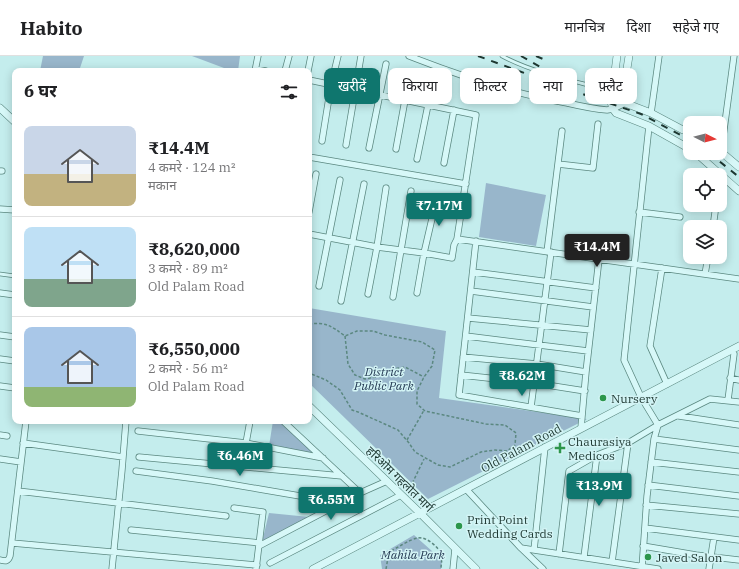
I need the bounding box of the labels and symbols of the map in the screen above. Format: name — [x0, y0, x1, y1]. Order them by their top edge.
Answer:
north arrow — [683, 116, 727, 160]
pin: ₹7.17M — [406, 193, 472, 227]
pin: ₹14.4M — [564, 234, 630, 268]
pin: ₹8.62M — [489, 363, 555, 397]
park label: District Public Park — [353, 364, 415, 393]
place label: Nursery — [611, 391, 658, 406]
marker: Nursery — [598, 393, 608, 403]
street label: Old Palam Road — [478, 420, 564, 476]
place label: Chaurasiya Medicos — [568, 434, 632, 463]
pin: ₹6.46M — [207, 443, 273, 477]
street label: हरिओम गहलोत मार्ग — [363, 443, 437, 516]
marker: Chaurasiya Medicos — [555, 443, 565, 453]
pin: ₹13.9M — [566, 473, 632, 507]
pin: ₹6.55M — [298, 487, 364, 521]
place label: Print Point Wedding Cards — [467, 512, 553, 541]
marker: Print Point Wedding Cards — [454, 521, 464, 531]
park label: Mahila Park — [380, 547, 446, 562]
place label: Javed Salon — [656, 550, 723, 565]
marker: Javed Salon — [643, 552, 653, 562]

